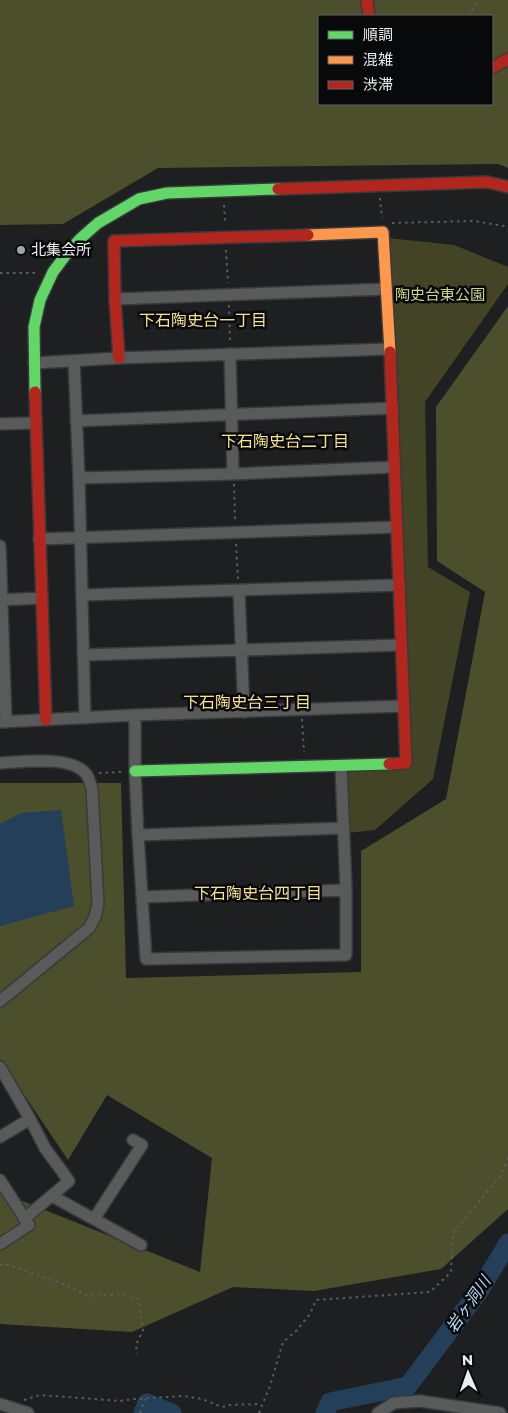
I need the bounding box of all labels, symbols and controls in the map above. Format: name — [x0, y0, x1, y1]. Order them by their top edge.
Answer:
legend — [318, 15, 493, 105]
text: 順調 — [363, 25, 393, 44]
text: 混雑 — [363, 50, 393, 69]
text: 渋滞 — [363, 75, 393, 94]
place label: 北集会所 — [31, 240, 91, 259]
marker: 北集会所 — [15, 244, 27, 256]
park label: 陶史台東公園 — [395, 285, 485, 304]
district label: 下石陶史台一丁目 — [139, 311, 267, 330]
district label: 下石陶史台二丁目 — [221, 432, 349, 451]
district label: 下石陶史台三丁目 — [183, 693, 311, 712]
district label: 下石陶史台四丁目 — [194, 884, 322, 903]
water label: 岩ヶ洞川 — [442, 1271, 496, 1336]
north arrow — [443, 1348, 493, 1398]
text: N — [462, 1351, 474, 1369]

